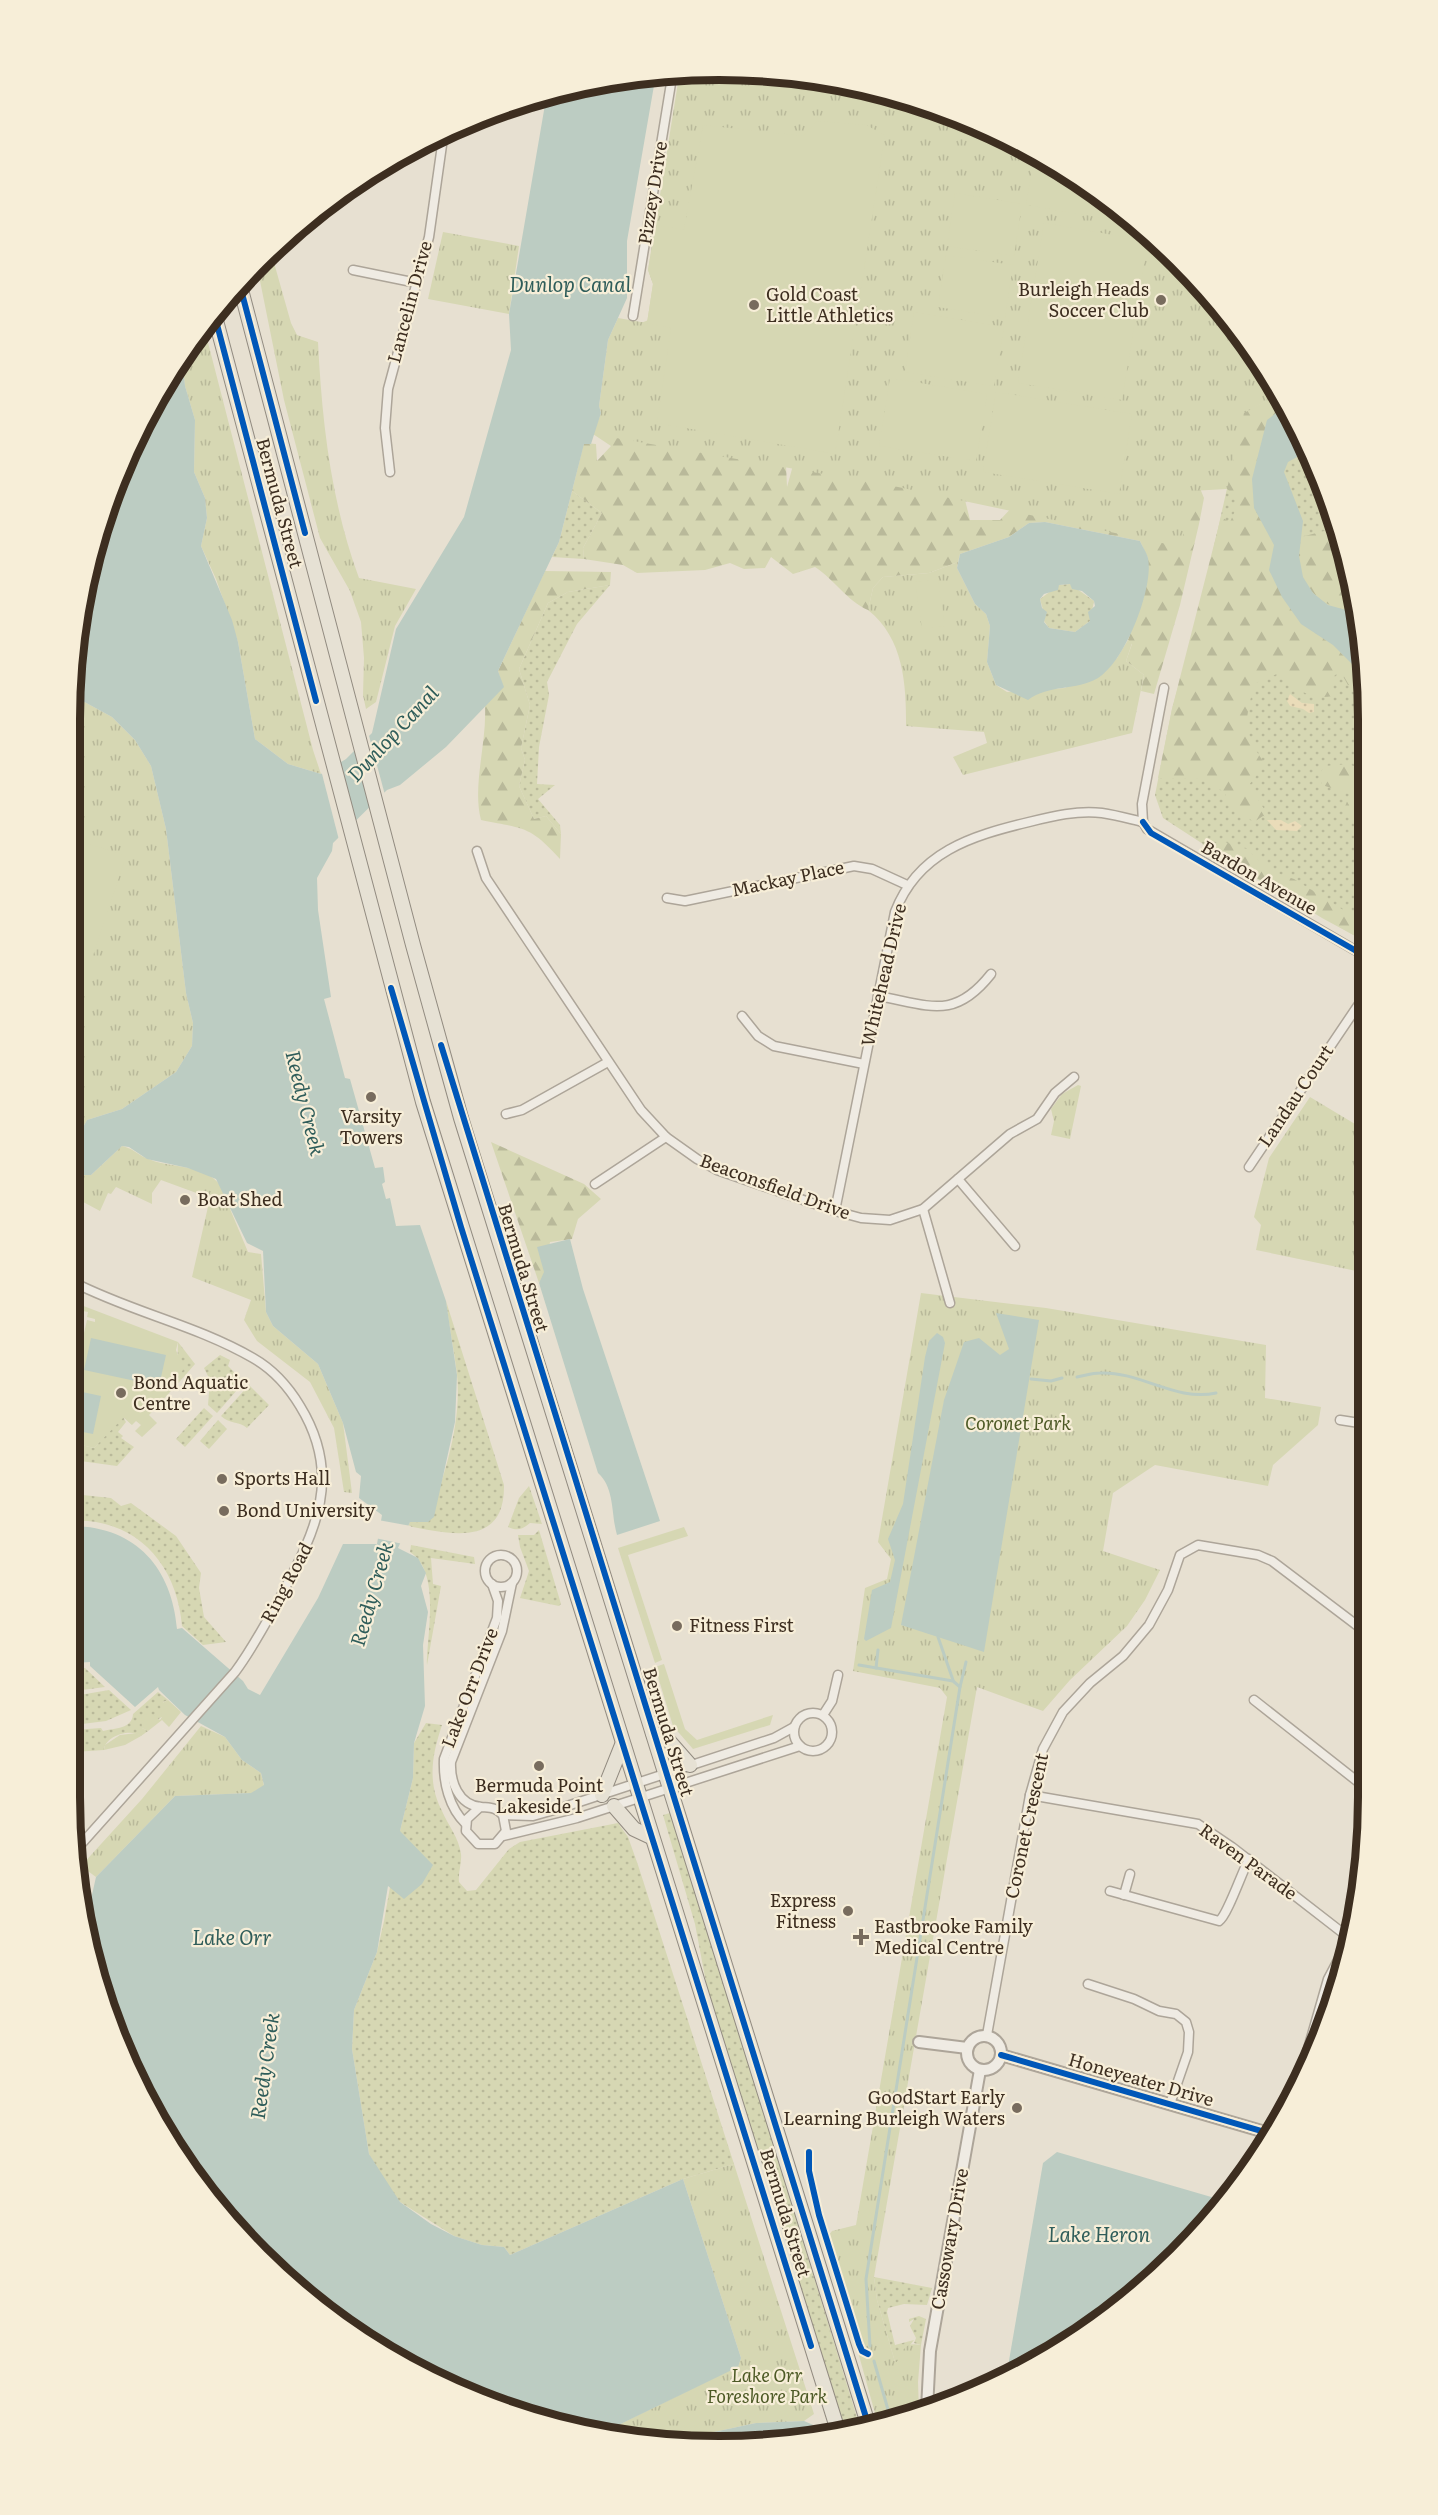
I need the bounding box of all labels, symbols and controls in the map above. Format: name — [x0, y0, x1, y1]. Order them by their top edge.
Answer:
street label: Pizzey Drive — [630, 139, 673, 247]
street label: Lancelin Drive — [379, 237, 438, 366]
water label: Dunlop Canal — [509, 268, 631, 298]
place label: Burleigh Heads Soccer Club — [1018, 275, 1149, 323]
place label: Gold Coast Little Athletics — [766, 280, 893, 328]
marker: Burleigh Heads Soccer Club — [1154, 293, 1168, 307]
marker: Gold Coast Little Athletics — [747, 298, 761, 312]
street label: Bermuda Street — [250, 434, 311, 571]
water label: Dunlop Canal — [339, 677, 444, 788]
street label: Bardon Avenue — [1197, 833, 1323, 921]
street label: Mackay Place — [729, 852, 846, 903]
street label: Whitehead Drive — [853, 901, 912, 1049]
street label: Landau Court — [1250, 1038, 1339, 1152]
water label: Reedy Creek — [279, 1047, 335, 1158]
marker: Varsity Towers — [364, 1090, 378, 1104]
place label: Varsity Towers — [339, 1102, 403, 1150]
street label: Beaconsfield Drive — [697, 1146, 855, 1225]
place label: Boat Shed — [197, 1185, 282, 1212]
marker: Boat Shed — [178, 1193, 192, 1207]
street label: Bermuda Street — [492, 1200, 557, 1336]
place label: Bond Aquatic Centre — [133, 1368, 248, 1416]
marker: Bond Aquatic Centre — [114, 1386, 128, 1400]
park label: Coronet Park — [965, 1409, 1071, 1436]
place label: Sports Hall — [234, 1464, 330, 1491]
marker: Sports Hall — [215, 1472, 229, 1486]
place label: Bond University — [236, 1496, 376, 1523]
marker: Bond University — [217, 1504, 231, 1518]
street label: Ring Road — [253, 1537, 318, 1628]
water label: Reedy Creek — [341, 1537, 399, 1649]
place label: Fitness First — [689, 1611, 795, 1638]
marker: Fitness First — [670, 1619, 684, 1633]
street label: Lake Orr Drive — [433, 1624, 504, 1751]
street label: Bermuda Street — [637, 1664, 702, 1800]
street label: Coronet Crescent — [997, 1750, 1054, 1901]
marker: Bermuda Point Lakeside 1 — [532, 1759, 546, 1773]
place label: Bermuda Point Lakeside 1 — [475, 1771, 604, 1819]
street label: Raven Parade — [1194, 1816, 1303, 1906]
place label: Express Fitness — [770, 1886, 836, 1934]
marker: Express Fitness — [841, 1904, 855, 1918]
place label: Eastbrooke Family Medical Centre — [874, 1912, 1034, 1960]
water label: Lake Orr — [192, 1921, 272, 1951]
marker: Eastbrooke Family Medical Centre — [852, 1928, 870, 1946]
water label: Reedy Creek — [241, 2010, 285, 2121]
street label: Honeyeater Drive — [1065, 2045, 1217, 2112]
place label: GoodStart Early Learning Burleigh Waters — [783, 2083, 1006, 2131]
marker: GoodStart Early Learning Burleigh Waters — [1010, 2101, 1024, 2115]
street label: Bermuda Street — [754, 2145, 819, 2281]
street label: Cassowary Drive — [923, 2166, 974, 2312]
water label: Lake Heron — [1048, 2218, 1150, 2248]
park label: Lake Orr Foreshore Park — [707, 2361, 827, 2409]

